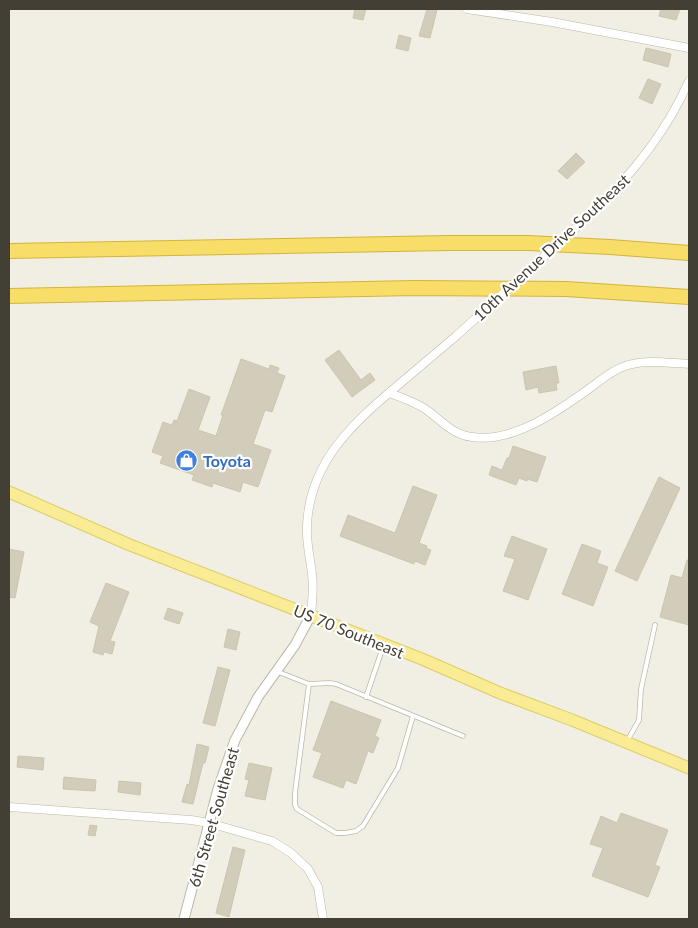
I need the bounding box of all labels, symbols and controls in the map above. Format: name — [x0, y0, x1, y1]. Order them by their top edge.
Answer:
street label: 10th Avenue Drive Southeast — [469, 169, 633, 324]
shop icon: Toyota — [175, 448, 199, 472]
place label: Toyota — [203, 451, 251, 470]
street label: US 70 Southeast — [291, 600, 407, 662]
street label: 6th Street Southeast — [184, 745, 242, 889]

